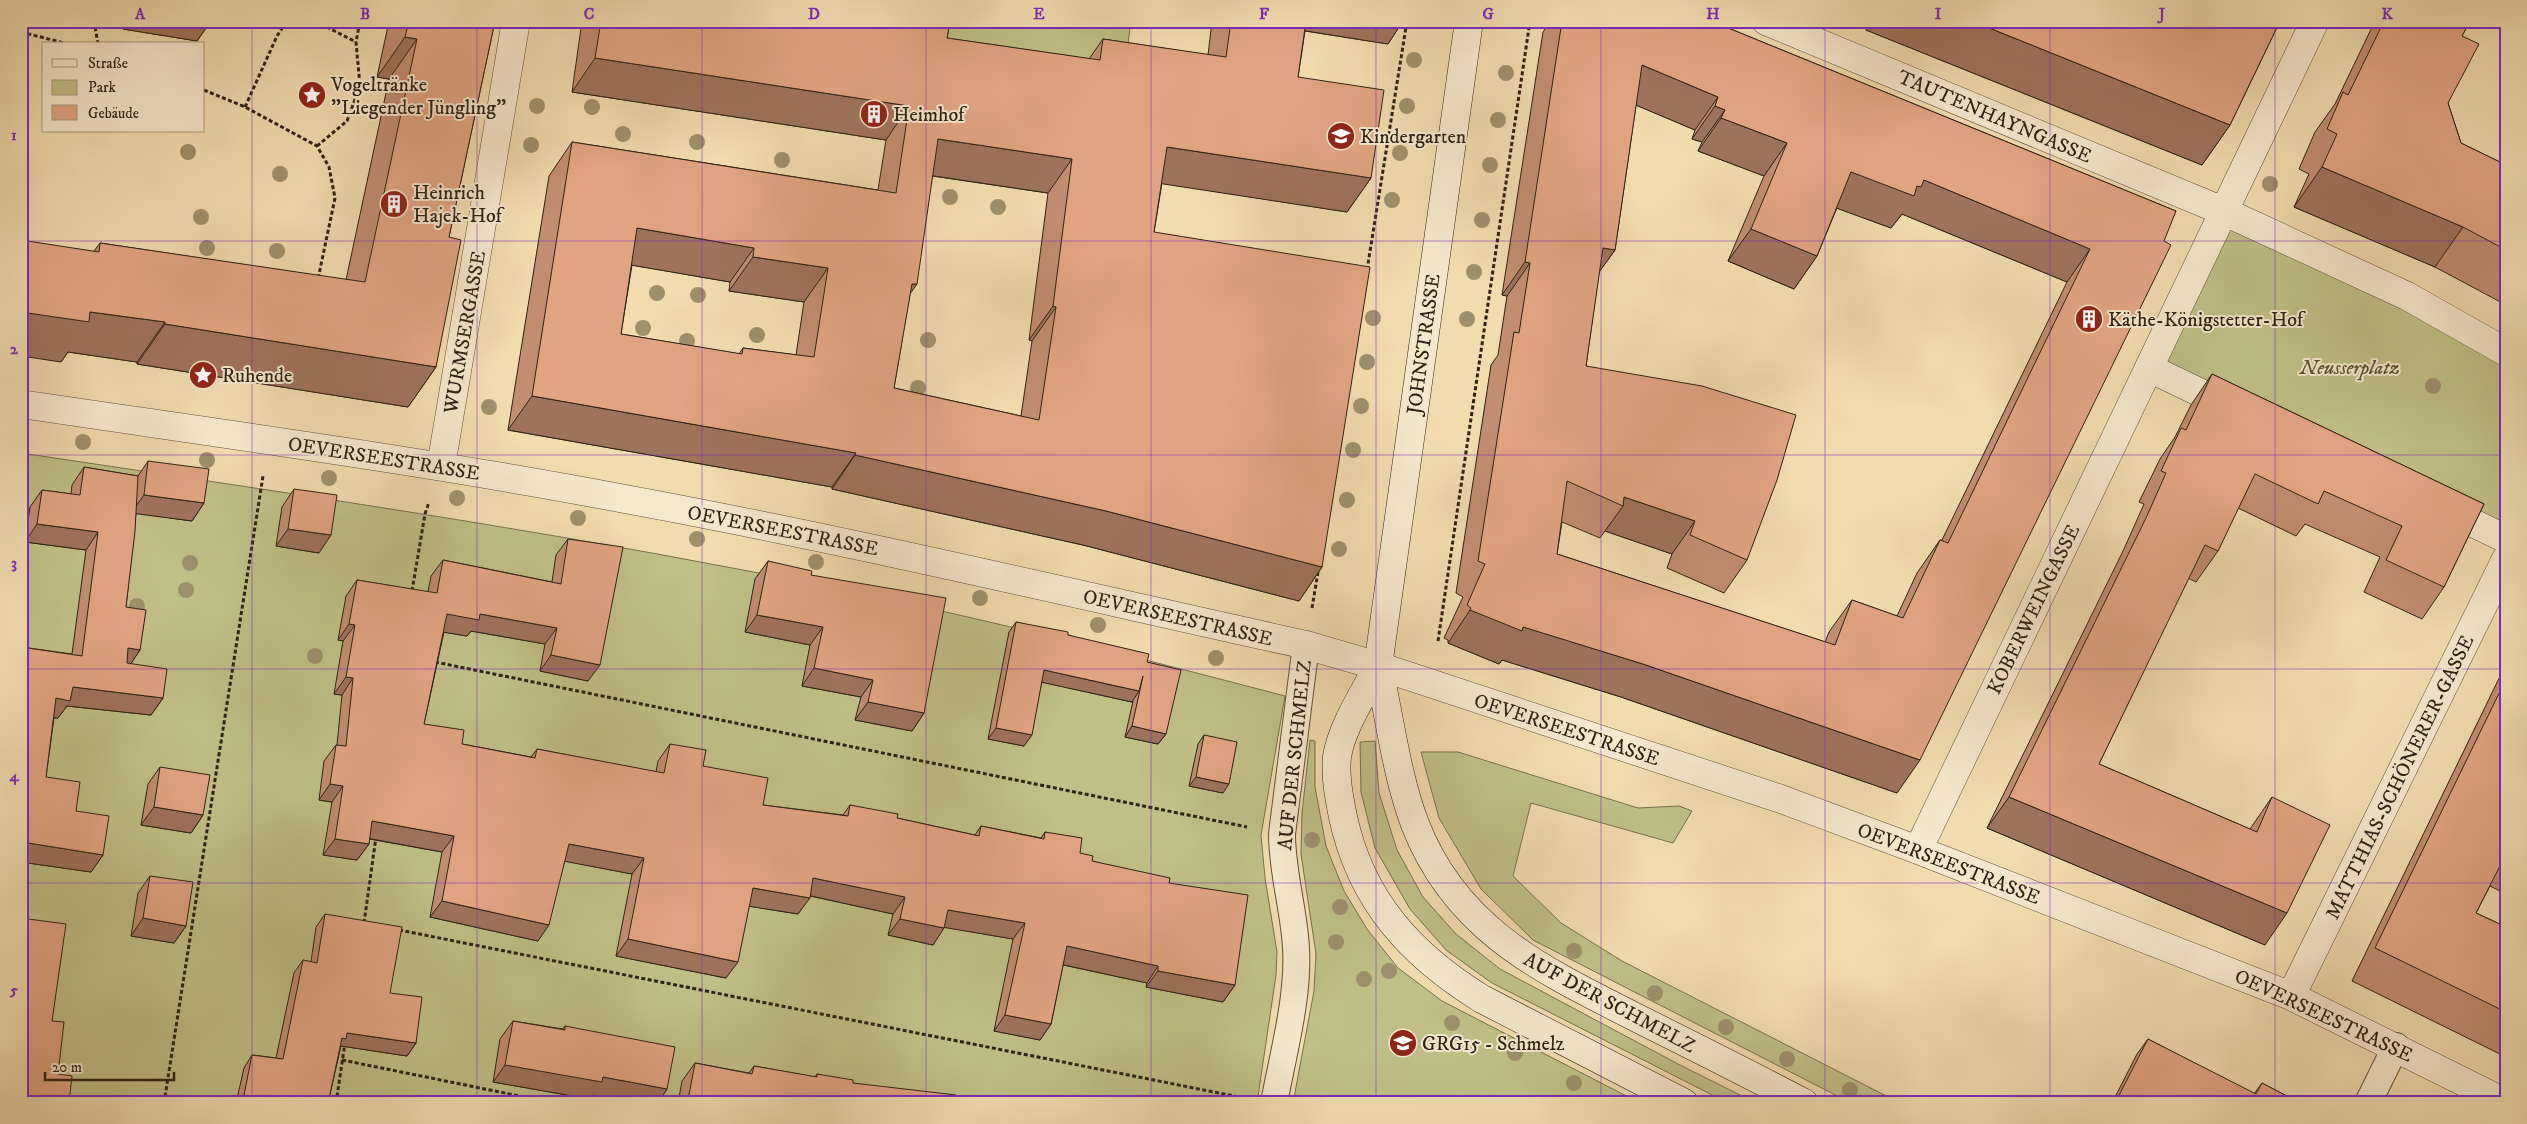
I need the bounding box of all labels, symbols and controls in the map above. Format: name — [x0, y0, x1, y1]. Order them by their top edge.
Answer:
text: A — [134, 4, 146, 24]
text: B — [360, 4, 370, 24]
text: C — [584, 4, 594, 24]
text: D — [808, 4, 820, 24]
text: E — [1033, 4, 1045, 24]
text: F — [1259, 4, 1269, 24]
text: G — [1482, 4, 1494, 24]
text: H — [1706, 4, 1720, 24]
text: I — [1935, 4, 1942, 24]
text: J — [2157, 4, 2166, 24]
text: K — [2381, 4, 2393, 24]
legend — [42, 42, 205, 132]
text: Straße — [88, 54, 128, 73]
street label: TAUTENHAYNGASSE — [1894, 65, 2095, 170]
place label: Vogeltränke "Liegender Jüngling" — [330, 73, 506, 121]
text: Park — [88, 78, 117, 97]
place icon: Vogeltränke "Liegender Jüngling" — [297, 80, 327, 110]
building icon: Heimhof — [859, 99, 889, 129]
place label: Heimhof — [893, 103, 968, 128]
text: Gebäude — [88, 104, 139, 123]
school or university icon: Kindergarten — [1326, 121, 1356, 151]
text: 1 — [11, 125, 17, 145]
place label: Kindergarten — [1360, 125, 1467, 150]
place label: Heinrich Hajek-Hof — [413, 181, 506, 229]
building icon: Heinrich Hajek-Hof — [379, 189, 409, 219]
street label: WURMSERGASSE — [439, 249, 492, 417]
street label: JOHNSTRASSE — [1402, 272, 1447, 418]
building icon: Käthe-Königstetter-Hof — [2074, 304, 2104, 334]
place label: Käthe-Königstetter-Hof — [2108, 308, 2307, 333]
text: 2 — [10, 339, 19, 359]
park label: Neusserplatz — [2299, 356, 2400, 381]
place icon: Ruhende — [188, 360, 218, 390]
place label: Ruhende — [222, 364, 292, 389]
street label: OEVERSEESTRASSE — [286, 432, 481, 487]
street label: OEVERSEESTRASSE — [685, 501, 880, 562]
street label: KOBERWEINGASSE — [1982, 521, 2086, 699]
text: 3 — [11, 553, 17, 573]
street label: OEVERSEESTRASSE — [1080, 584, 1275, 652]
street label: MATTHIAS-SCHÖNERER-GASSE — [2320, 631, 2480, 924]
street label: AUF DER SCHMELZ — [1273, 659, 1318, 851]
street label: OEVERSEESTRASSE — [1470, 689, 1663, 772]
text: 4 — [8, 766, 19, 786]
street label: OEVERSEESTRASSE — [1853, 818, 2043, 911]
street label: AUF DER SCHMELZ — [1519, 947, 1700, 1059]
street label: OEVERSEESTRASSE — [2230, 964, 2417, 1069]
text: 5 — [9, 980, 18, 1000]
school or university icon: GRG15 - Schmelz — [1388, 1028, 1418, 1058]
place label: GRG15 - Schmelz — [1422, 1032, 1565, 1057]
scale bar — [45, 1049, 174, 1081]
text: 20 m — [52, 1058, 82, 1077]

